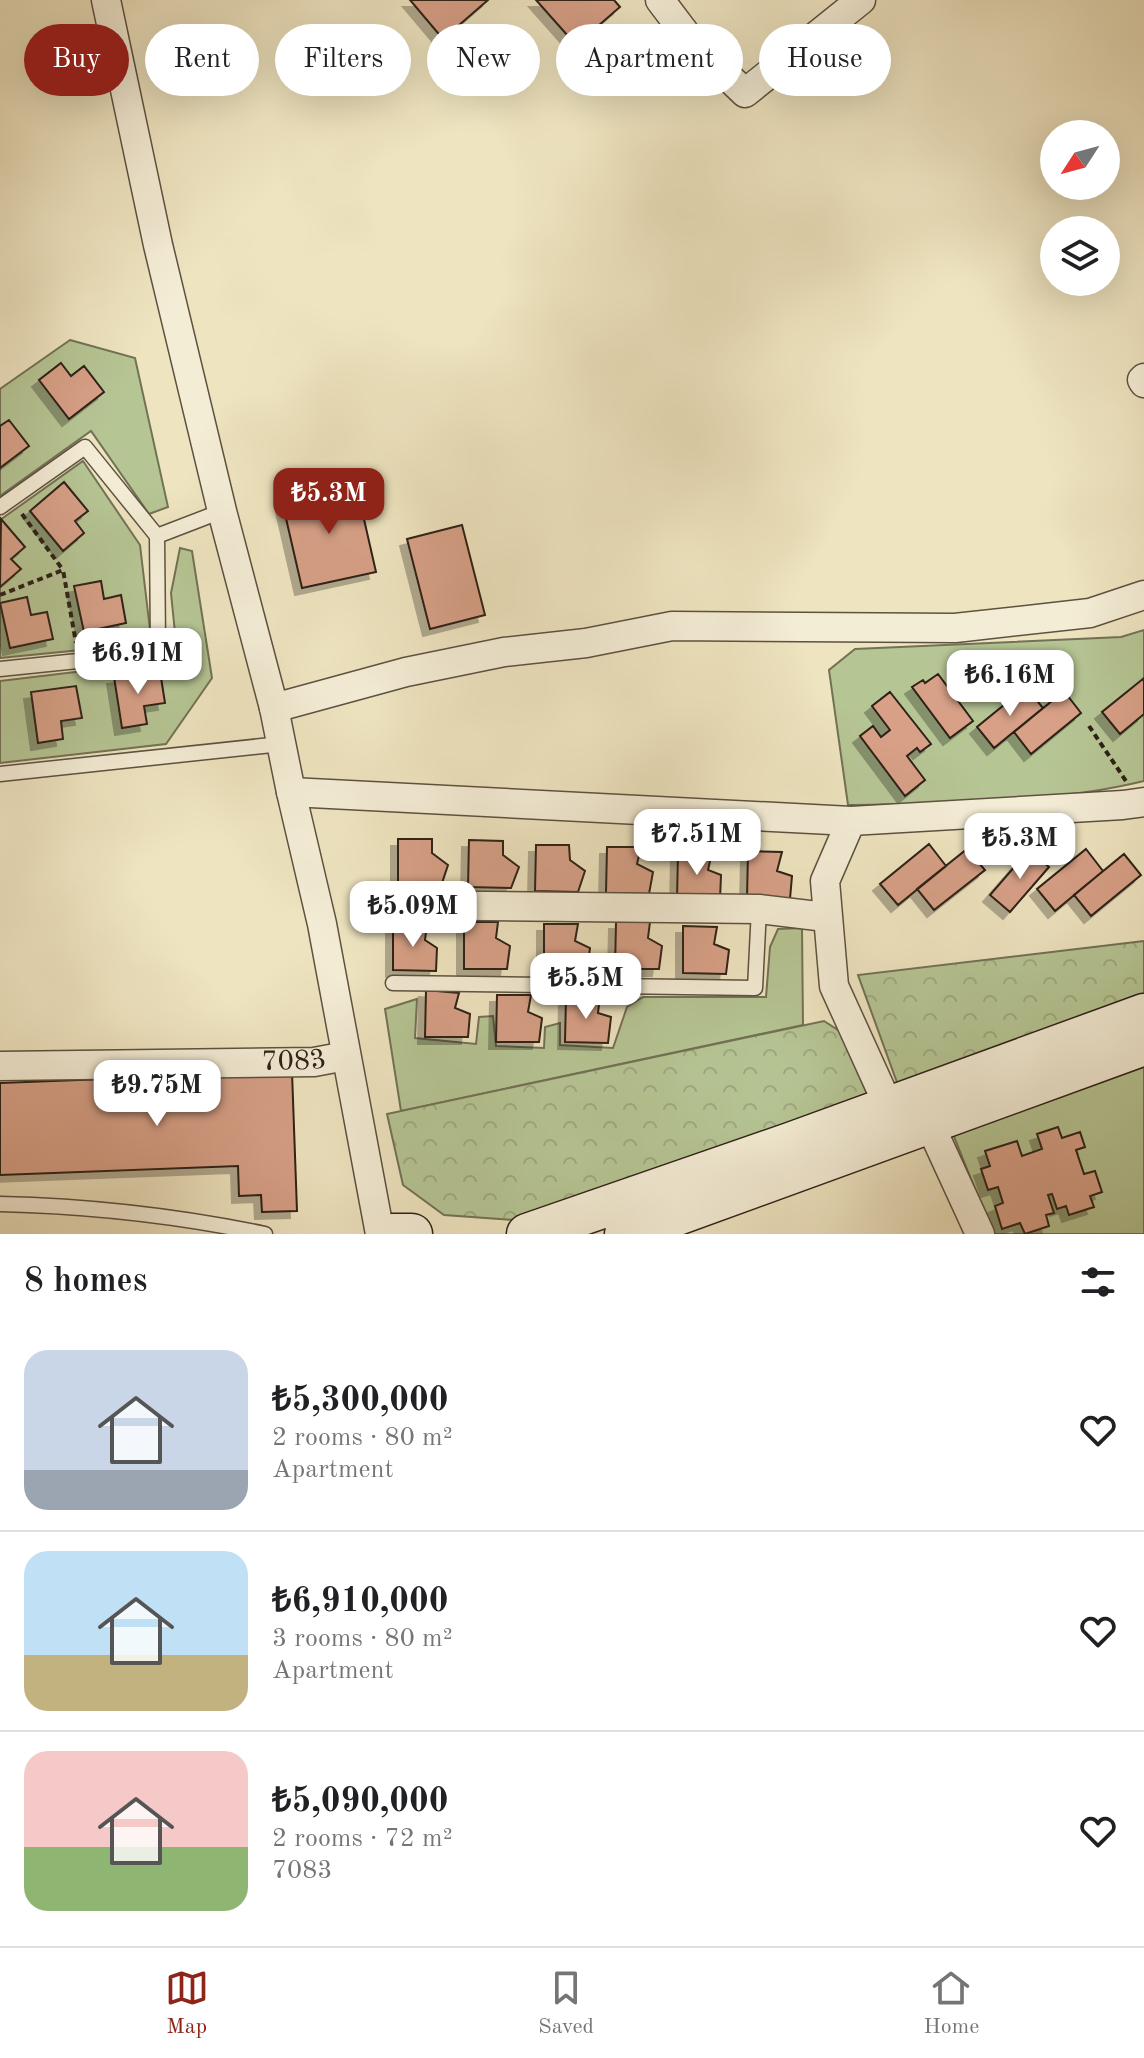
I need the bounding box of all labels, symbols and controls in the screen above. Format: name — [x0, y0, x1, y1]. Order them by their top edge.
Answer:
chip: Buy — [24, 24, 129, 96]
chip: Rent — [145, 24, 259, 96]
chip: Filters — [275, 24, 411, 96]
chip: New — [427, 24, 540, 96]
chip: Apartment — [556, 24, 743, 96]
chip: House — [759, 24, 891, 96]
north arrow — [1040, 120, 1120, 200]
map controls — [1040, 120, 1120, 296]
button: layers — [1040, 216, 1120, 296]
pin: ₺5.3M — [273, 468, 385, 536]
text: ₺5.3M — [291, 481, 367, 507]
pin: ₺6.91M — [73, 628, 203, 696]
text: ₺6.91M — [93, 641, 183, 667]
pin: ₺6.16M — [945, 650, 1075, 718]
text: ₺6.16M — [965, 663, 1055, 689]
pin: ₺7.51M — [632, 809, 762, 877]
pin: ₺5.3M — [964, 813, 1076, 881]
text: ₺7.51M — [652, 822, 742, 848]
text: ₺5.3M — [982, 826, 1058, 852]
pin: ₺5.09M — [348, 881, 478, 949]
text: ₺5.09M — [368, 894, 458, 920]
pin: ₺5.5M — [530, 953, 642, 1021]
text: ₺5.5M — [548, 966, 624, 992]
street label: 7083 — [261, 1046, 329, 1077]
pin: ₺9.75M — [92, 1060, 222, 1128]
text: ₺9.75M — [112, 1073, 202, 1099]
icon: filters — [1076, 1260, 1120, 1304]
text: 8 homes — [24, 1265, 147, 1299]
icon: home — [88, 1382, 184, 1478]
text: ₺5,300,000 — [272, 1384, 449, 1418]
icon: heart — [1076, 1408, 1120, 1452]
text: 2 rooms · 80 m² — [272, 1425, 453, 1451]
text: Apartment — [272, 1457, 394, 1483]
icon: home — [88, 1583, 184, 1679]
text: ₺6,910,000 — [272, 1585, 449, 1619]
icon: heart — [1076, 1609, 1120, 1653]
text: 3 rooms · 80 m² — [272, 1626, 453, 1652]
text: Apartment — [272, 1658, 394, 1684]
icon: home — [88, 1783, 184, 1879]
text: ₺5,090,000 — [272, 1785, 449, 1819]
icon: heart — [1076, 1809, 1120, 1853]
text: 2 rooms · 72 m² — [272, 1826, 453, 1852]
text: 7083 — [272, 1858, 332, 1884]
tab: Map — [165, 1966, 209, 2041]
tab: Saved — [538, 1966, 594, 2041]
tab: Home — [923, 1966, 979, 2041]

